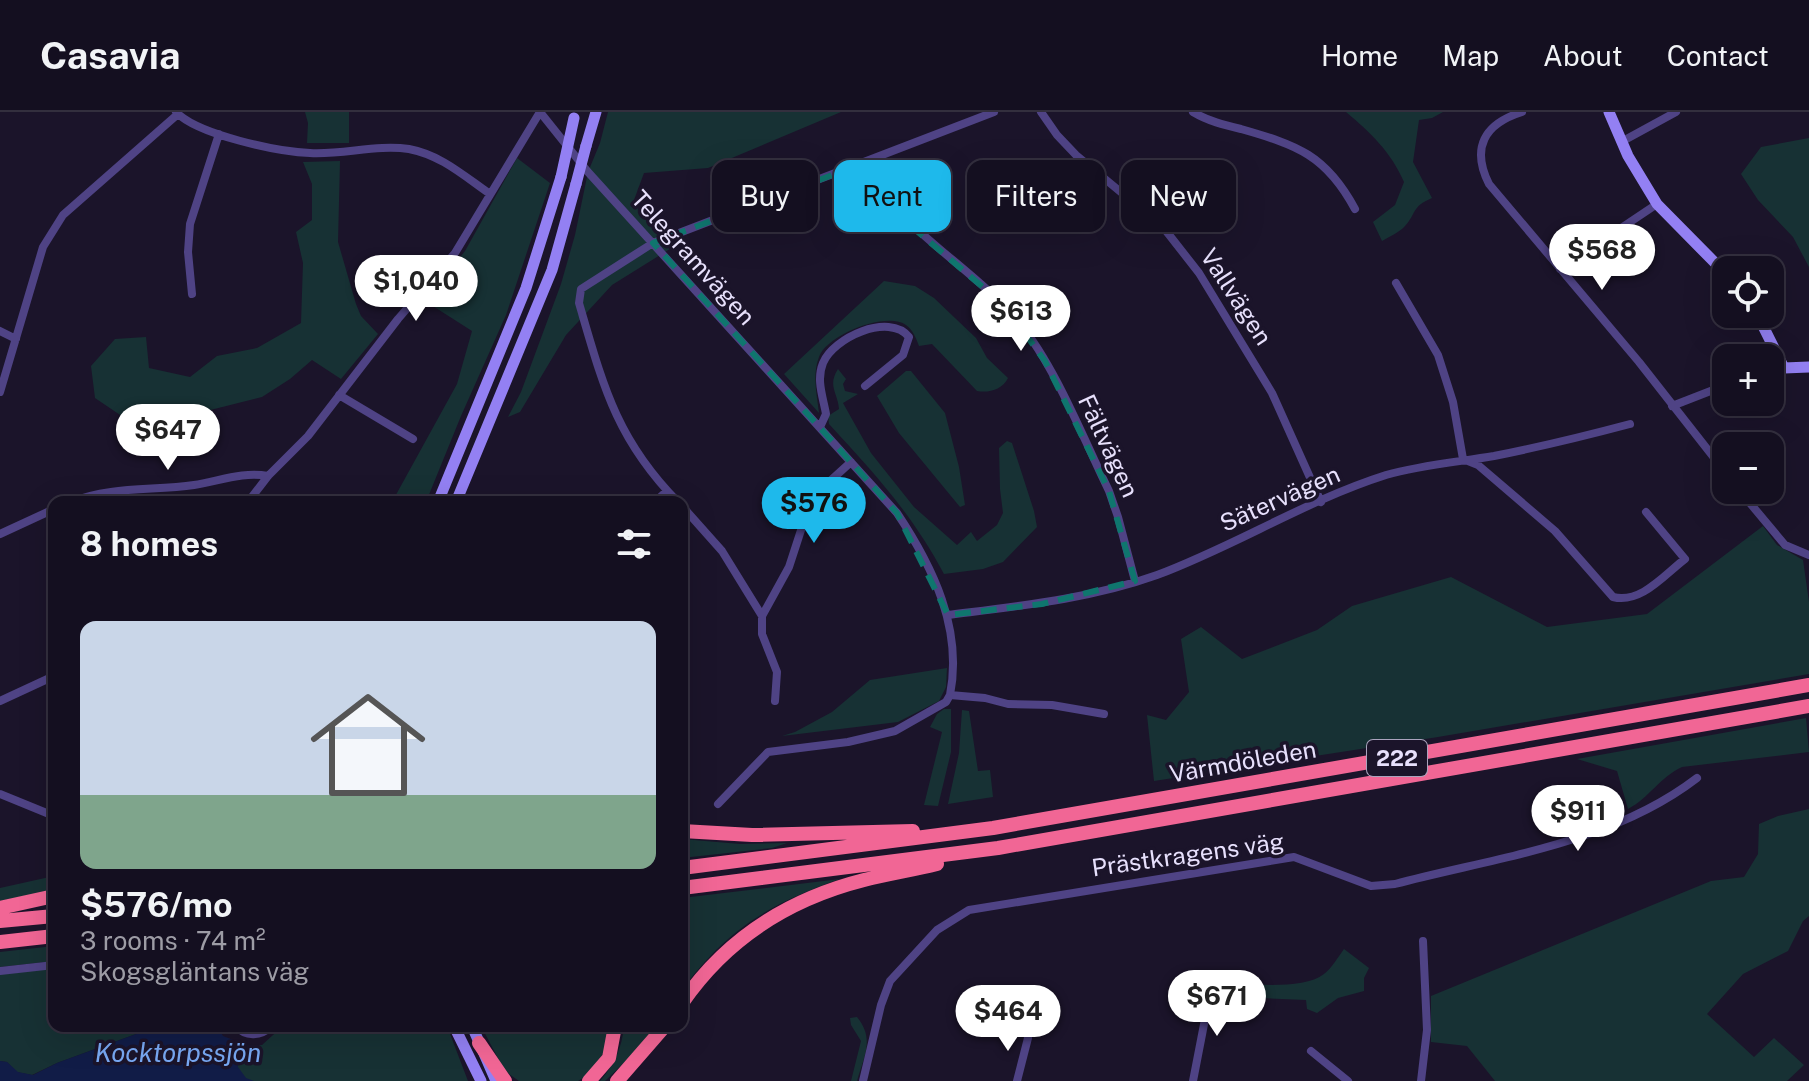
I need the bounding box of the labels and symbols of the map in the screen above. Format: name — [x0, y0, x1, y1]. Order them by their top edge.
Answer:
street label: Telegramvägen — [626, 184, 761, 330]
pin: $568 — [1555, 224, 1649, 292]
street label: Vallvägen — [1195, 243, 1278, 350]
pin: $1,040 — [351, 255, 481, 323]
pin: $613 — [974, 285, 1068, 353]
street label: Fältvägen — [1073, 390, 1145, 501]
pin: $647 — [121, 404, 215, 472]
street label: Sätervägen — [1215, 459, 1344, 537]
pin: $576 — [767, 477, 861, 545]
street label: Värmdöleden — [1167, 734, 1318, 788]
road number: 222 — [1367, 740, 1427, 776]
pin: $911 — [1531, 785, 1625, 853]
street label: Prästkragens väg — [1090, 827, 1286, 881]
pin: $671 — [1170, 970, 1264, 1038]
pin: $464 — [961, 985, 1055, 1053]
water label: Kocktorpssjön — [95, 1037, 261, 1068]

